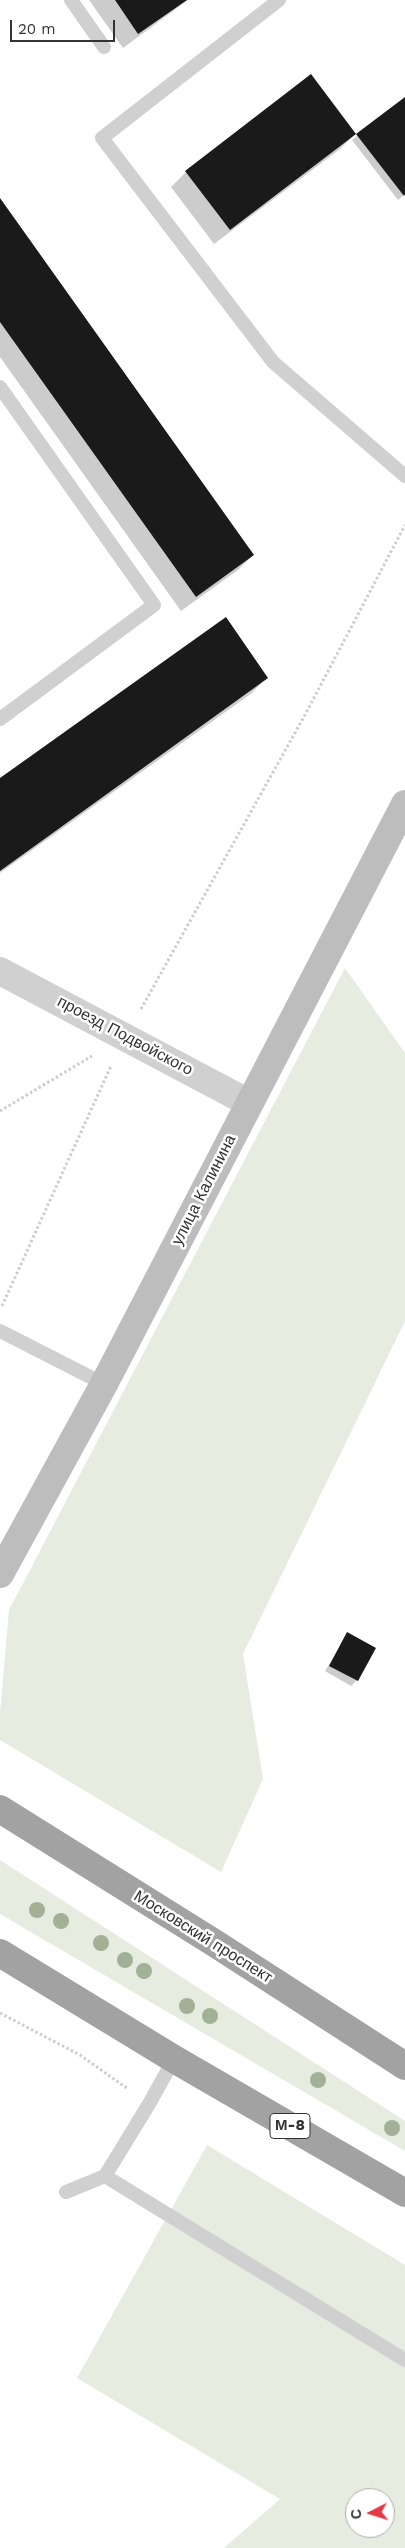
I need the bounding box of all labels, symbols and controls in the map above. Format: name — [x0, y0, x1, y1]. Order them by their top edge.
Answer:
scale bar — [12, 10, 118, 42]
text: 20 m — [18, 20, 56, 38]
street label: проезд Подвойского — [54, 992, 196, 1080]
street label: улица Калинина — [168, 1132, 240, 1248]
street label: Московский проспект — [130, 1887, 276, 1987]
road number: М-8 — [270, 2114, 310, 2138]
north arrow — [345, 2488, 395, 2538]
text: С — [348, 2508, 364, 2520]

